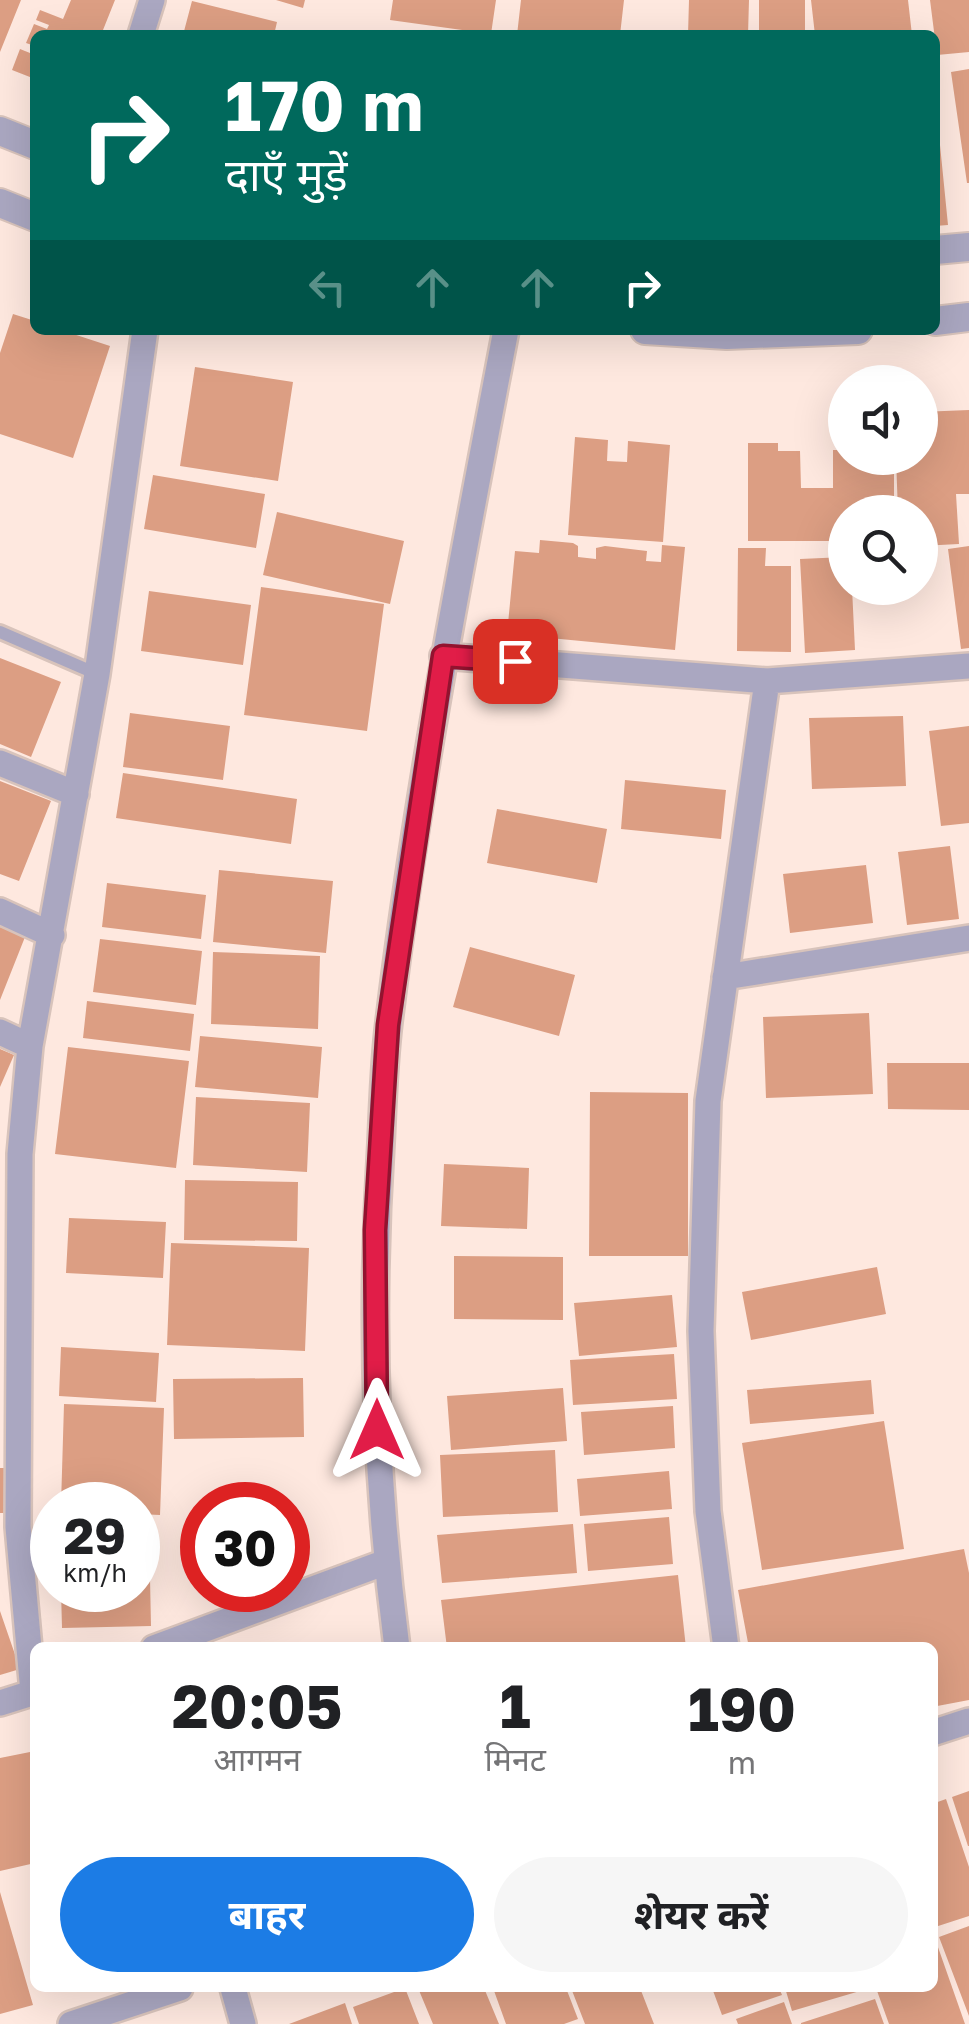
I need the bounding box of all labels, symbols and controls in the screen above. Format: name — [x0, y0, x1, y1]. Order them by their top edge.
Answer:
text: 170 m — [225, 62, 423, 146]
icon: right — [60, 70, 190, 200]
text: दाएँ मुड़ें — [225, 147, 348, 201]
icon: left — [300, 260, 355, 315]
icon: ahead — [405, 260, 460, 315]
icon: ahead — [510, 260, 565, 315]
icon: right — [615, 260, 670, 315]
map controls — [828, 365, 938, 605]
button: sound — [828, 365, 938, 475]
button: search — [828, 495, 938, 605]
pin — [473, 619, 558, 704]
icon: arrive — [488, 634, 543, 689]
position arrow — [325, 1378, 429, 1482]
speed limit sign: 30 — [180, 1482, 310, 1612]
text: 29 — [64, 1505, 126, 1565]
text: km/h — [63, 1557, 127, 1588]
text: 20:05 — [172, 1669, 342, 1741]
text: 1 — [500, 1669, 531, 1741]
text: 190 — [688, 1672, 796, 1744]
text: आगमन — [213, 1740, 301, 1778]
text: मिनट — [485, 1740, 546, 1778]
text: m — [728, 1743, 756, 1781]
button: बाहर — [60, 1857, 474, 1972]
button: शेयर करें — [494, 1857, 908, 1972]

